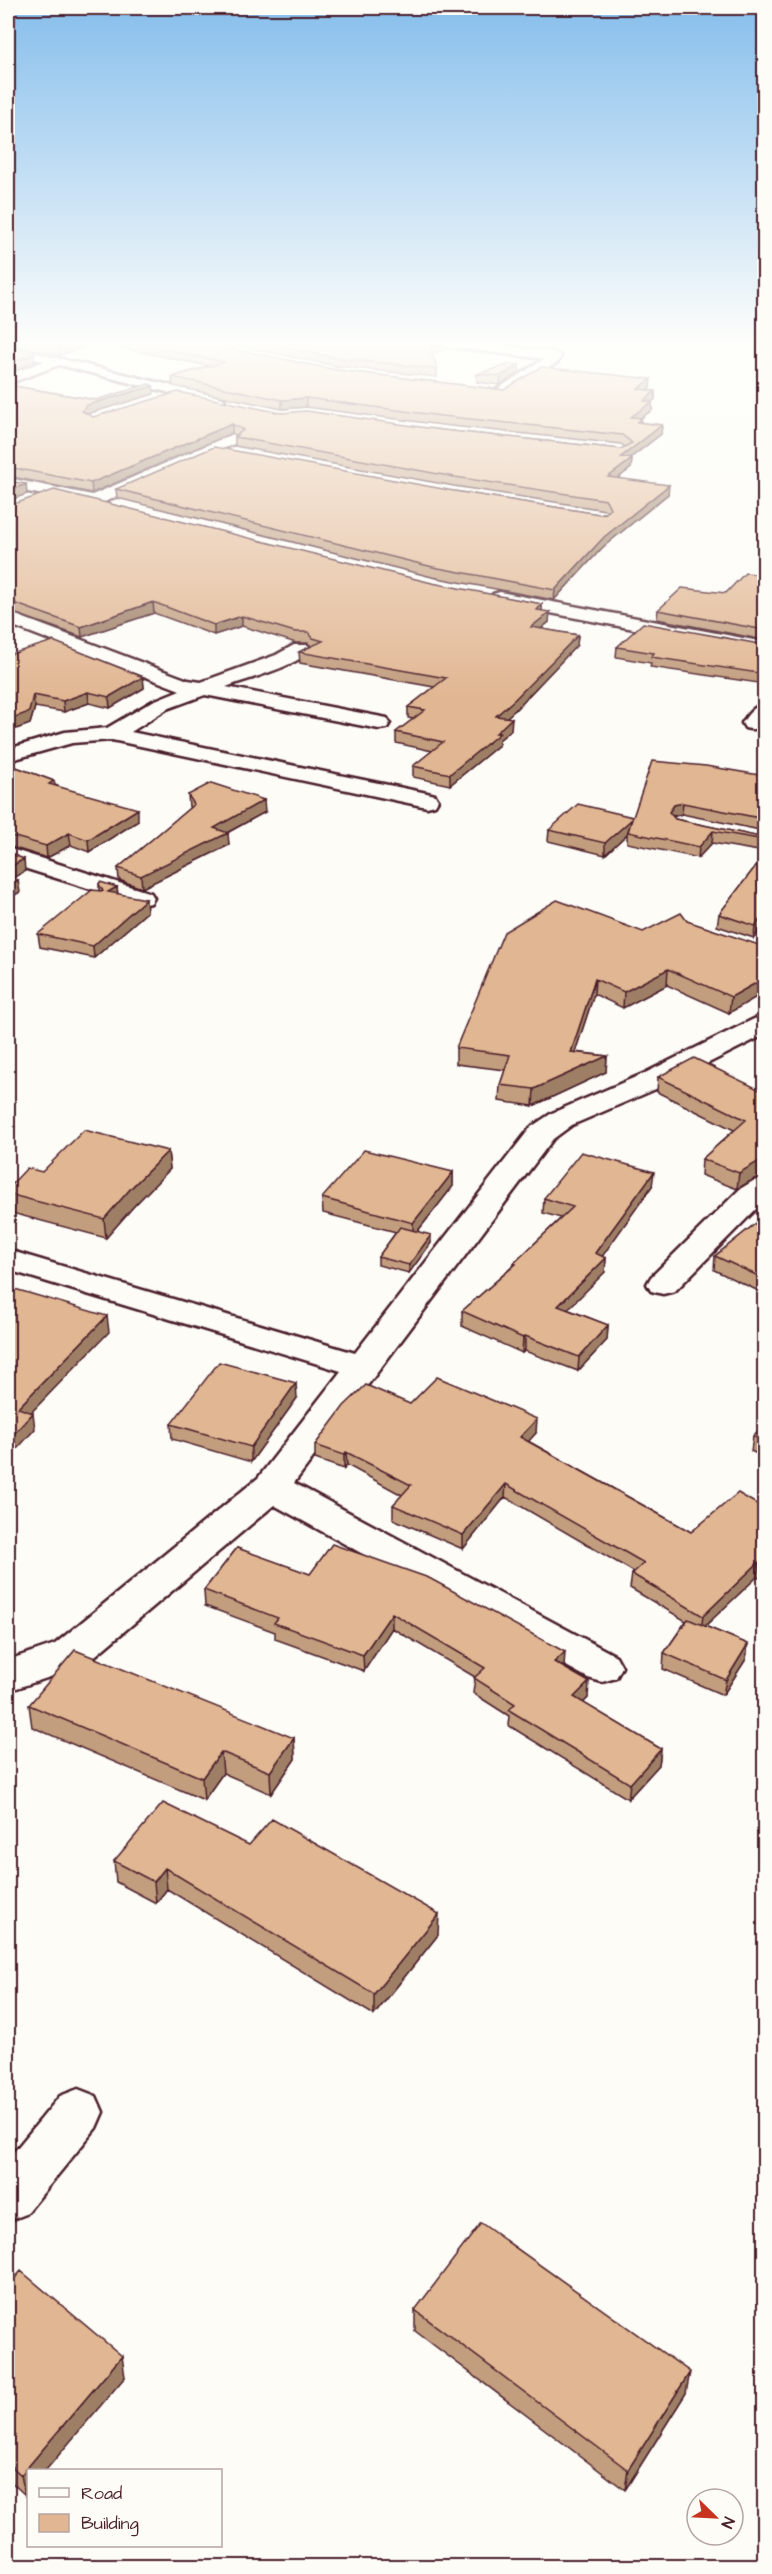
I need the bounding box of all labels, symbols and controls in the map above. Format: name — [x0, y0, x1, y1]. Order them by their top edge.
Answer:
legend — [27, 2469, 222, 2547]
text: Road — [81, 2481, 122, 2506]
north arrow — [685, 2487, 745, 2547]
text: Building — [81, 2511, 139, 2537]
text: N — [716, 2514, 740, 2532]

